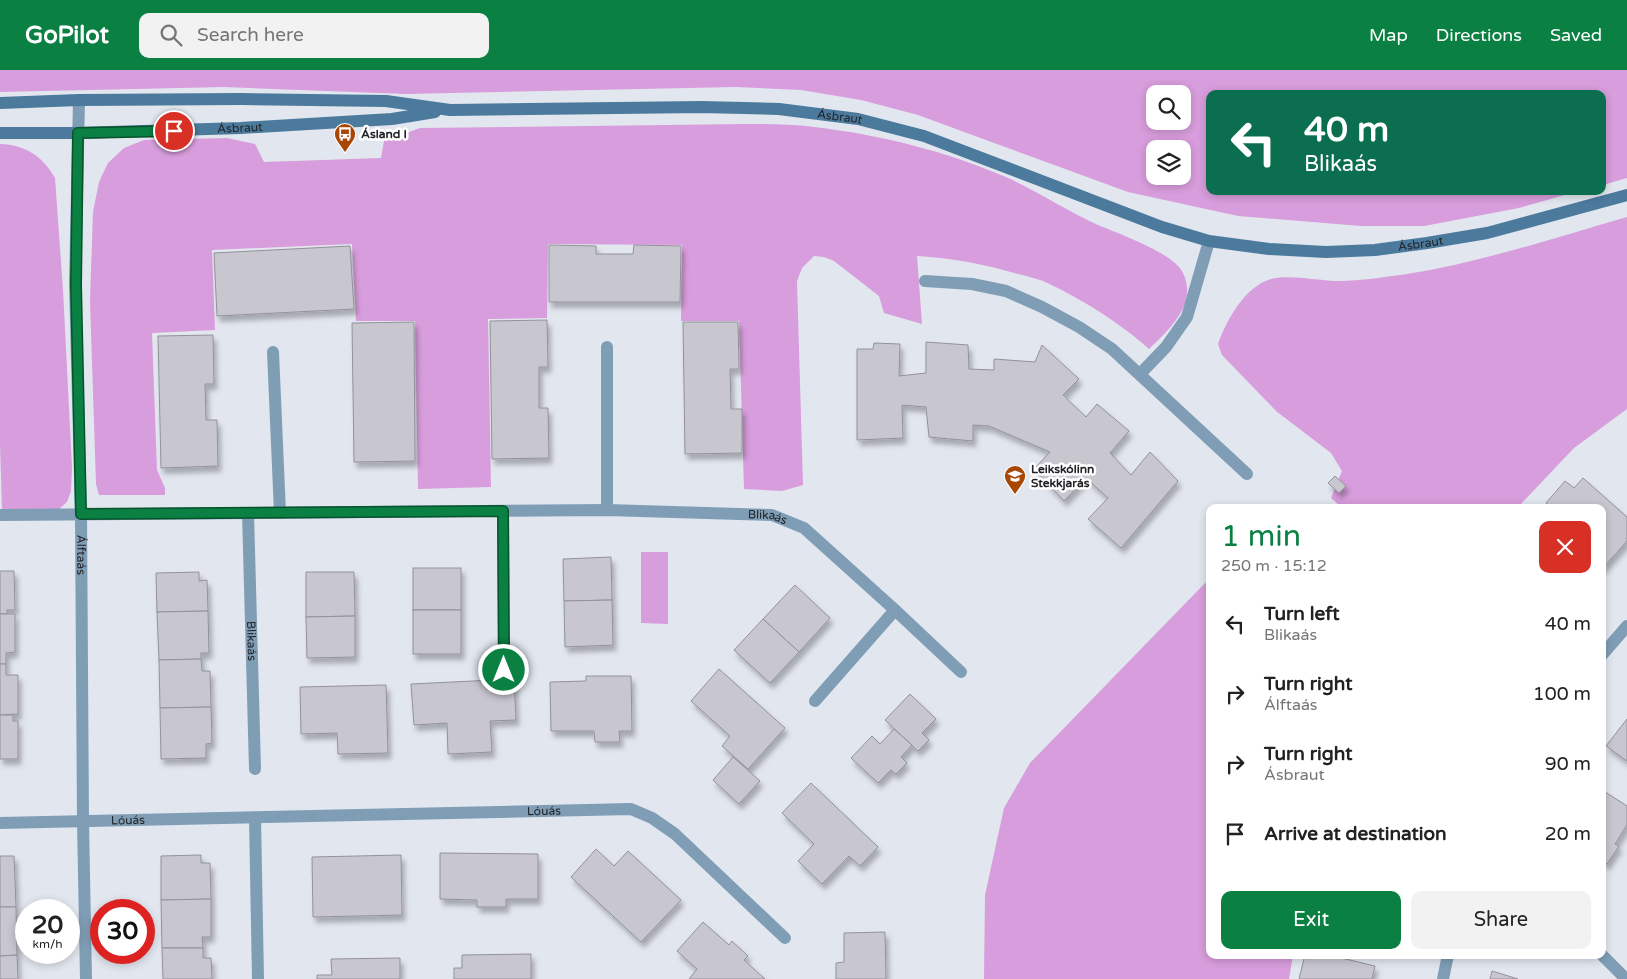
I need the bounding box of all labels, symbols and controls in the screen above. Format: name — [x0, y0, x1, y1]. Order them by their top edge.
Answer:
search box — [139, 13, 489, 58]
text: GoPilot — [25, 21, 109, 50]
icon: search — [157, 21, 185, 49]
text: Search here — [197, 24, 304, 46]
text: Map — [1369, 24, 1408, 46]
text: Directions — [1436, 24, 1522, 46]
text: Saved — [1550, 24, 1602, 46]
map controls — [1146, 85, 1191, 185]
button: search — [1146, 85, 1191, 130]
street label: Ásbraut — [816, 107, 864, 127]
text: 40 m — [1304, 109, 1389, 151]
pin — [153, 110, 195, 152]
icon: left — [1221, 110, 1286, 175]
icon: arrive — [160, 117, 188, 145]
street label: Ásbraut — [217, 120, 263, 136]
bus stop icon: Ásland I — [333, 122, 357, 153]
place label: Ásland I — [361, 127, 407, 141]
button: layers — [1146, 140, 1191, 185]
text: Blikaás — [1304, 151, 1377, 177]
street label: Ásbraut — [1397, 233, 1445, 254]
place label: Leikskólinn Stekkjarás — [1031, 462, 1094, 491]
school or university icon: Leikskólinn Stekkjarás — [1003, 464, 1027, 495]
street label: Blikaás — [748, 507, 790, 528]
text: 1 min — [1221, 518, 1301, 555]
button: close — [1539, 521, 1591, 573]
street label: Álftaás — [74, 535, 88, 575]
text: 250 m · 15:12 — [1221, 556, 1327, 576]
text: Turn left — [1264, 603, 1340, 625]
icon: left — [1221, 610, 1249, 638]
text: 40 m — [1545, 613, 1591, 635]
street label: Blikaás — [244, 621, 259, 661]
text: Blikaás — [1264, 625, 1317, 645]
position arrow — [477, 643, 529, 695]
text: Turn right — [1264, 673, 1352, 695]
icon: right — [1221, 680, 1249, 708]
text: 100 m — [1533, 683, 1591, 705]
text: Álftaás — [1264, 695, 1318, 715]
text: Turn right — [1264, 743, 1352, 765]
icon: right — [1221, 750, 1249, 778]
text: 90 m — [1545, 753, 1591, 775]
text: Ásbraut — [1264, 765, 1325, 785]
street label: Lóuás — [527, 804, 561, 818]
street label: Lóuás — [111, 813, 145, 828]
icon: arrive — [1221, 820, 1249, 848]
text: Arrive at destination — [1264, 823, 1447, 845]
text: 20 m — [1545, 823, 1591, 845]
button: Exit — [1221, 891, 1401, 949]
button: Share — [1411, 891, 1591, 949]
speed limit sign: 30 — [90, 899, 155, 964]
text: 20 — [32, 910, 63, 940]
text: km/h — [32, 937, 63, 951]

